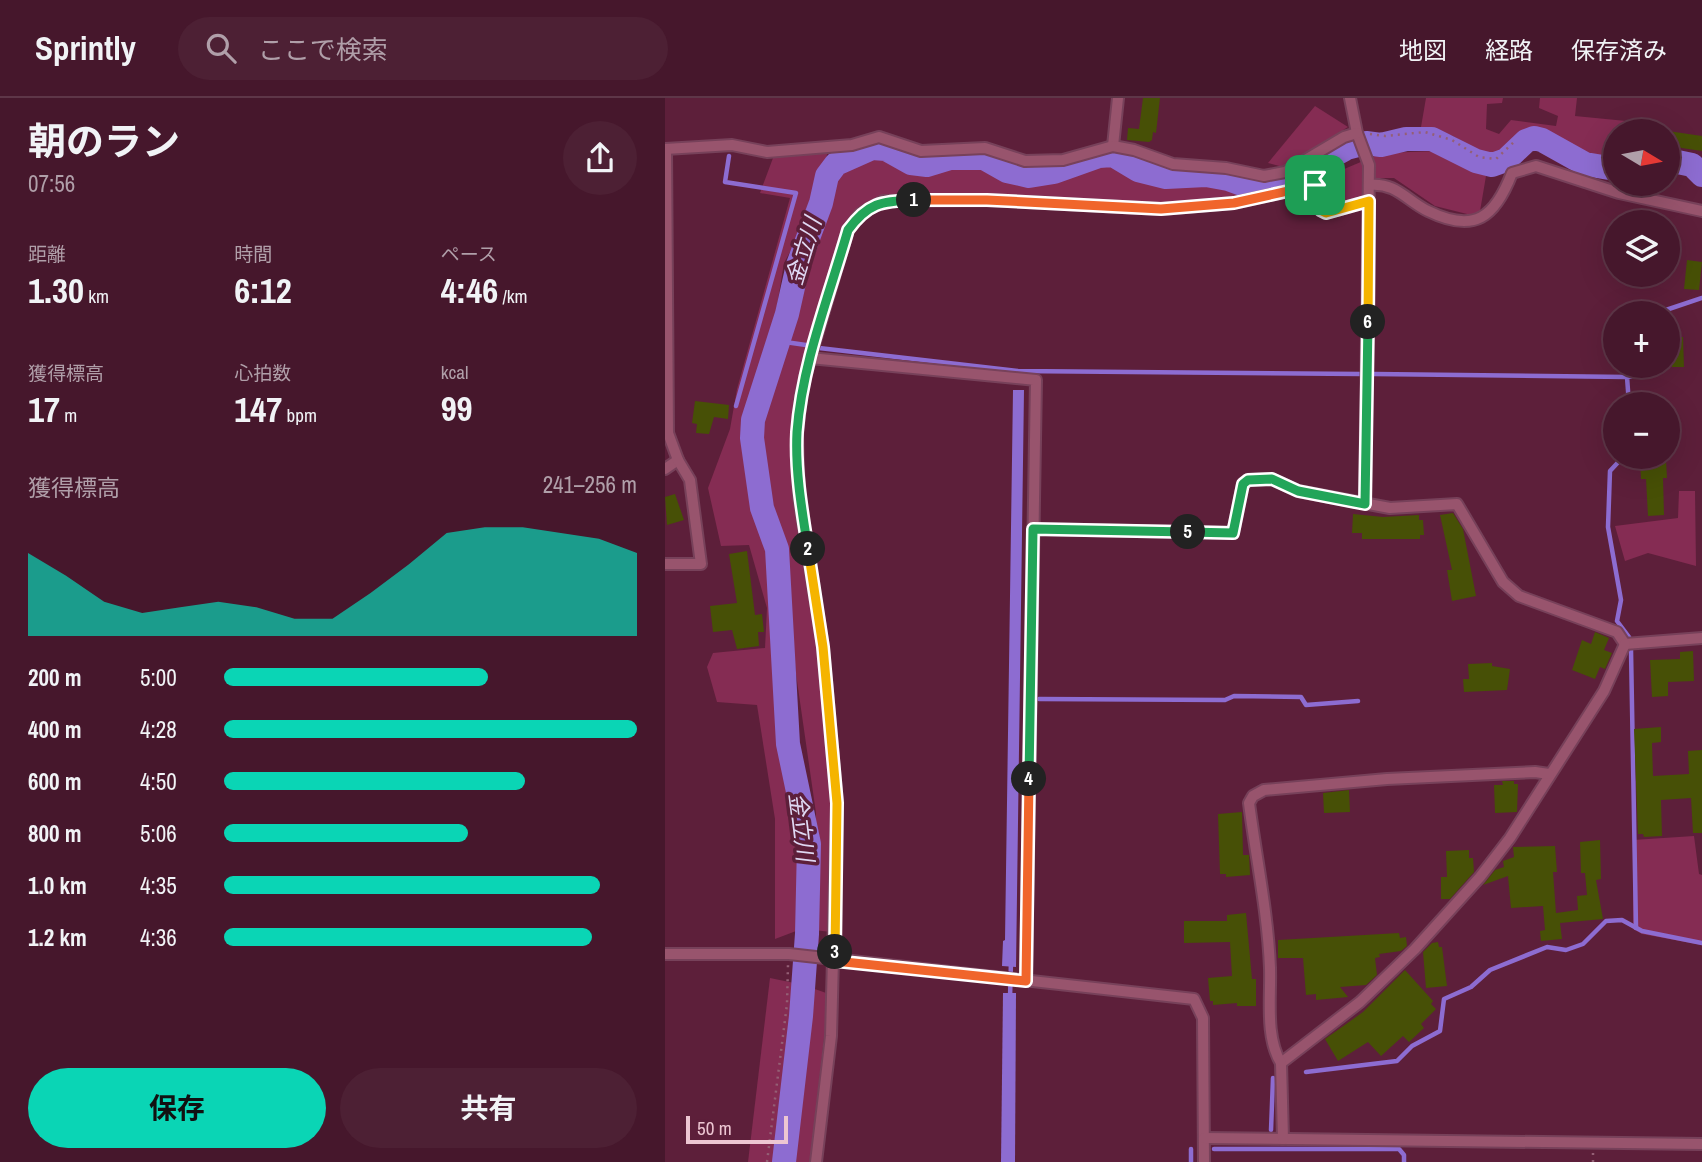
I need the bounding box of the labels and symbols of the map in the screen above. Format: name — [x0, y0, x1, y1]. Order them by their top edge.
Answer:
north arrow — [1603, 119, 1680, 196]
pin — [1285, 155, 1345, 215]
pin: 1 — [897, 182, 931, 217]
water label: 金立川 — [778, 211, 829, 289]
pin: 6 — [1351, 304, 1385, 340]
pin: 5 — [1170, 514, 1205, 550]
pin: 2 — [790, 532, 825, 566]
pin: 4 — [1011, 762, 1047, 796]
water label: 金立川 — [782, 791, 822, 866]
pin: 3 — [817, 934, 853, 970]
scale bar — [686, 1113, 787, 1145]

